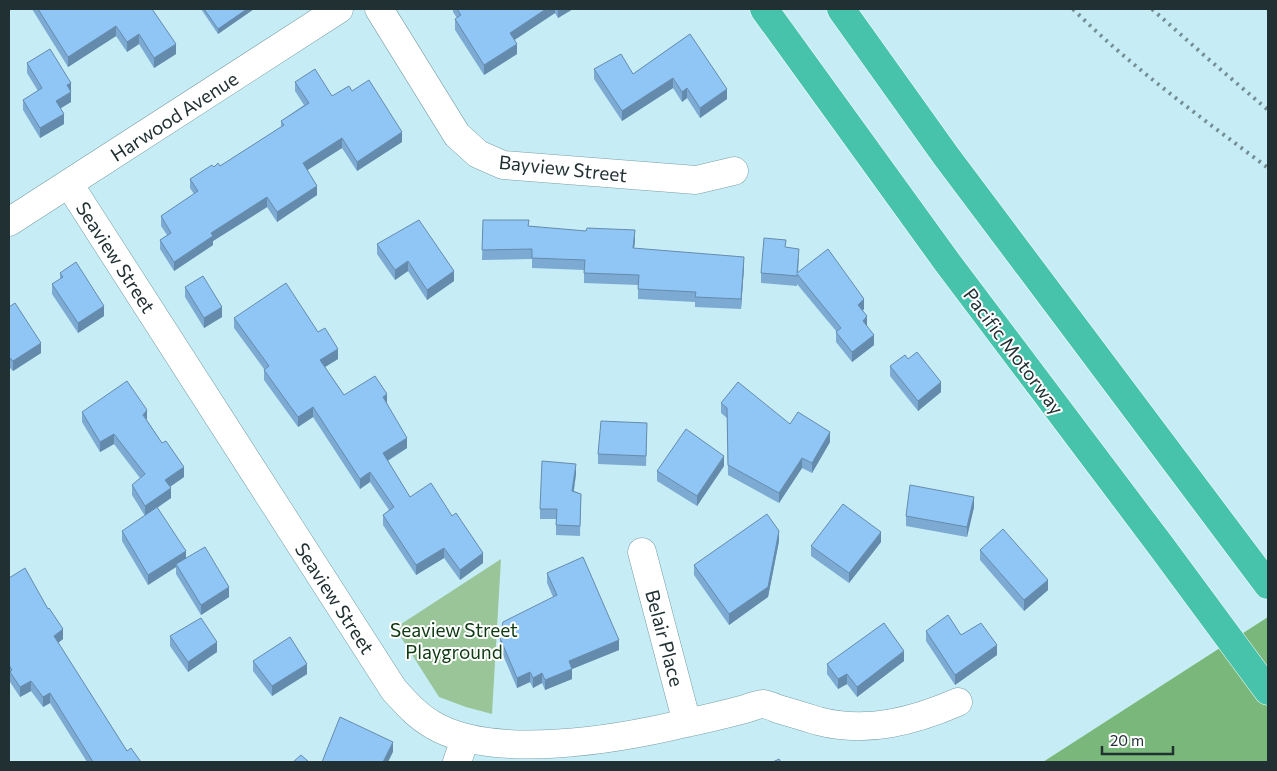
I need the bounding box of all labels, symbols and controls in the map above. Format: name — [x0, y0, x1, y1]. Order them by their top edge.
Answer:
street label: Harwood Avenue — [106, 66, 242, 166]
street label: Bayview Street — [498, 150, 628, 186]
street label: Seaview Street — [72, 197, 161, 317]
street label: Pacific Motorway — [959, 283, 1069, 419]
street label: Seaview Street — [291, 538, 380, 658]
street label: Belair Place — [641, 587, 689, 689]
park label: Seaview Street Playground — [390, 618, 518, 663]
scale bar — [1102, 724, 1173, 756]
text: 20 m — [1110, 731, 1144, 749]

